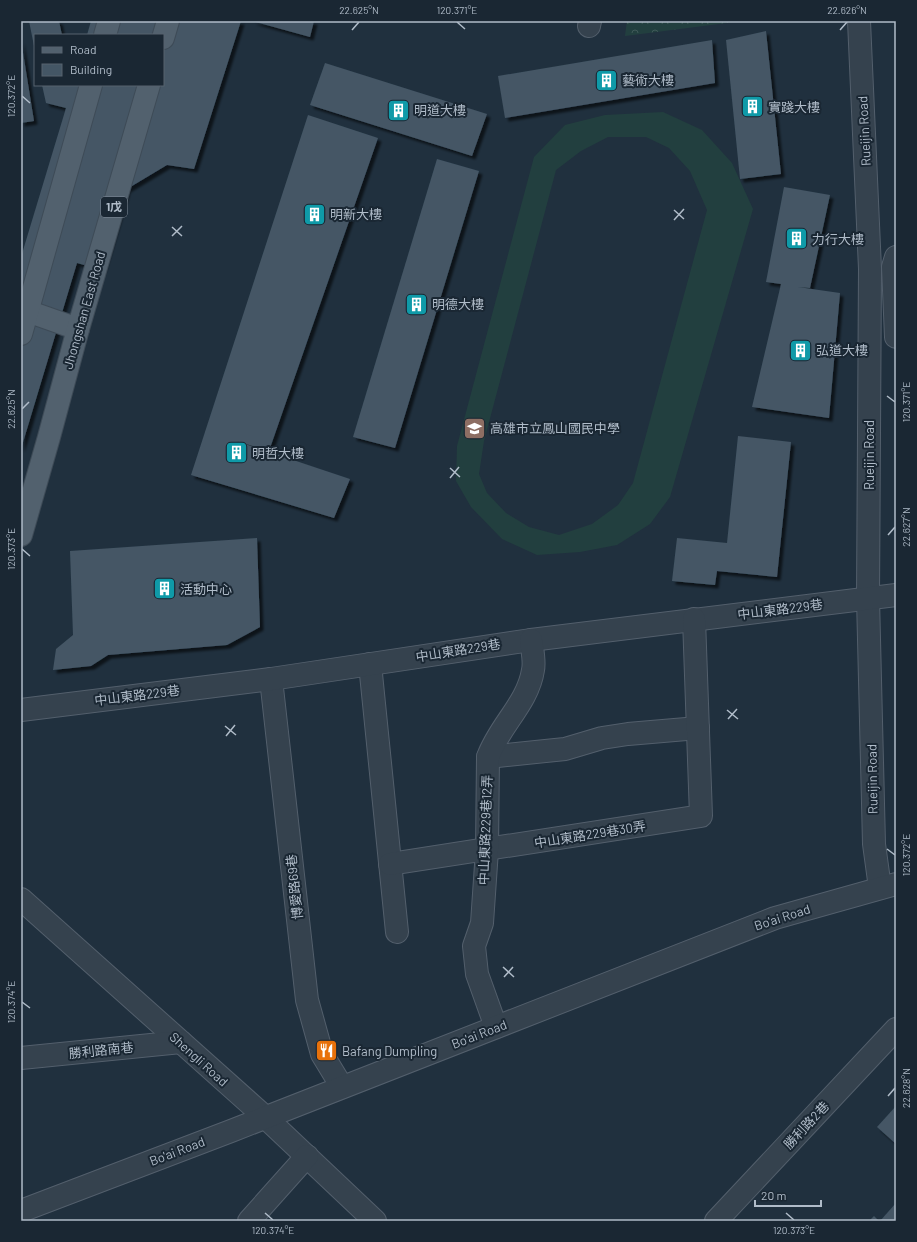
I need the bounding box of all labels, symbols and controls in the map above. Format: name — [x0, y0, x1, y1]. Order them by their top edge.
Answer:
text: 22.625°N — [339, 4, 379, 16]
text: 120.371°E — [437, 4, 477, 16]
text: 22.626°N — [827, 4, 867, 16]
legend — [34, 34, 164, 86]
text: Road — [70, 42, 97, 56]
text: Building — [70, 62, 112, 76]
building icon: 藝術大樓 — [594, 67, 620, 93]
place label: 藝術大樓 — [622, 72, 674, 88]
text: 120.372°E — [5, 75, 17, 117]
building icon: 實踐大樓 — [740, 94, 766, 120]
street label: Rueijin Road — [854, 96, 874, 166]
building icon: 明道大樓 — [385, 97, 411, 123]
place label: 實踐大樓 — [768, 99, 820, 115]
place label: 明道大樓 — [414, 102, 466, 118]
road number: 1戊 — [101, 197, 127, 217]
building icon: 明新大樓 — [301, 201, 327, 227]
place label: 明新大樓 — [330, 206, 382, 222]
building icon: 力行大樓 — [784, 226, 810, 252]
place label: 力行大樓 — [812, 231, 864, 247]
street label: Jhongshan East Road — [60, 249, 108, 371]
building icon: 明德大樓 — [403, 291, 429, 317]
place label: 明德大樓 — [432, 296, 484, 312]
building icon: 弘道大樓 — [787, 337, 813, 363]
place label: 弘道大樓 — [816, 342, 868, 358]
text: 120.371°E — [900, 382, 912, 422]
text: 22.625°N — [5, 389, 17, 429]
school or university icon: 高雄市立鳳山國民中學 — [462, 415, 488, 441]
place label: 高雄市立鳳山國民中學 — [490, 420, 620, 436]
street label: Rueijin Road — [861, 420, 877, 490]
building icon: 明哲大樓 — [223, 440, 249, 466]
place label: 明哲大樓 — [252, 445, 304, 461]
text: 22.627°N — [900, 507, 912, 547]
text: 120.373°E — [5, 528, 17, 570]
building icon: 活動中心 — [152, 576, 178, 602]
place label: 活動中心 — [180, 581, 232, 597]
street label: 中山東路229巷 — [736, 596, 824, 622]
street label: 中山東路229巷 — [414, 635, 502, 665]
street label: 中山東路229巷 — [93, 682, 181, 708]
street label: Rueijin Road — [863, 744, 881, 814]
street label: 中山東路229巷12弄 — [475, 775, 495, 885]
street label: 中山東路229巷30弄 — [533, 817, 647, 851]
text: 120.372°E — [900, 834, 912, 876]
street label: 博愛路69巷 — [283, 854, 305, 920]
street label: Bo'ai Road — [752, 900, 812, 934]
text: 120.374°E — [5, 981, 17, 1023]
street label: Bo'ai Road — [449, 1016, 509, 1052]
street label: Shengli Road — [166, 1029, 232, 1089]
restaurant icon: Bafang Dumpling — [314, 1038, 340, 1064]
street label: 勝利路南巷 — [68, 1039, 134, 1061]
place label: Bafang Dumpling — [342, 1043, 437, 1059]
text: 22.628°N — [900, 1068, 912, 1108]
street label: 勝利路2巷 — [780, 1098, 832, 1152]
street label: Bo'ai Road — [147, 1133, 207, 1169]
scale bar — [755, 1182, 821, 1208]
text: 20 m — [761, 1188, 787, 1202]
text: 120.374°E — [252, 1224, 294, 1236]
text: 120.373°E — [773, 1224, 815, 1236]

